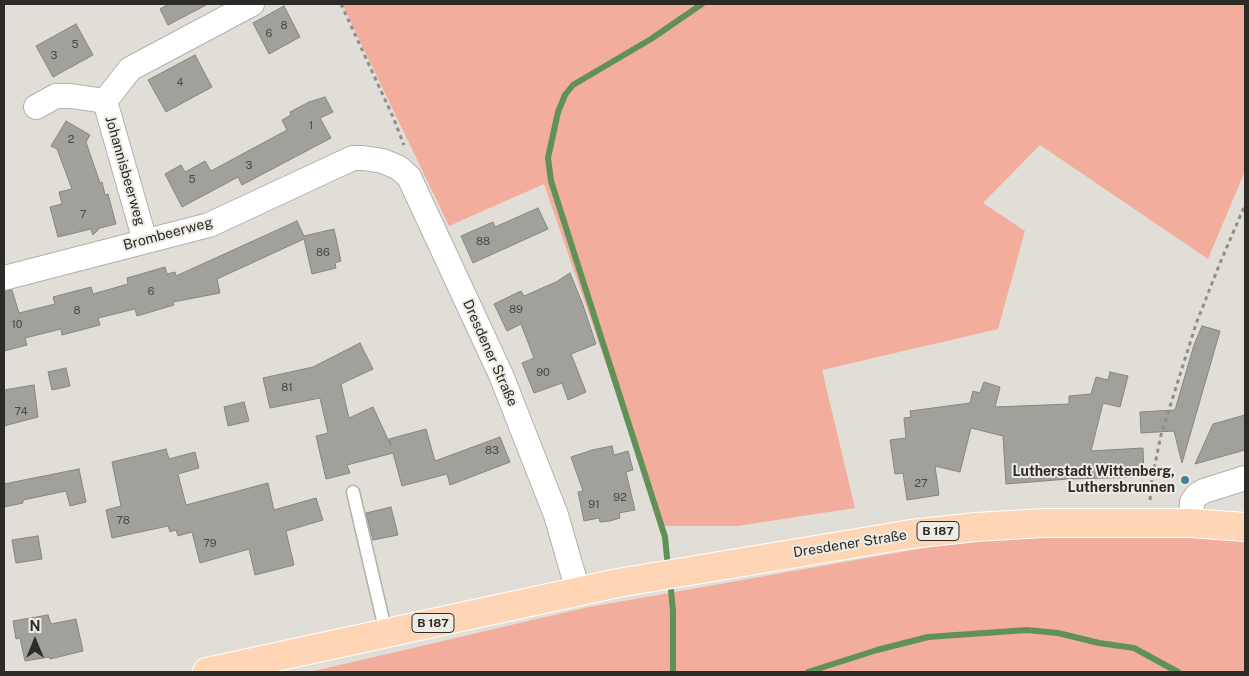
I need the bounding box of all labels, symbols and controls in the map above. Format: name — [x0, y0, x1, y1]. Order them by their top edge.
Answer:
house number: 8 — [280, 19, 288, 33]
house number: 6 — [266, 27, 272, 41]
house number: 5 — [71, 38, 79, 52]
house number: 3 — [51, 49, 57, 63]
house number: 4 — [177, 76, 183, 90]
street label: Johannisbeerweg — [101, 114, 149, 228]
house number: 1 — [309, 119, 313, 133]
house number: 2 — [68, 133, 74, 147]
house number: 3 — [246, 159, 252, 173]
house number: 5 — [188, 173, 196, 187]
house number: 7 — [80, 208, 86, 222]
street label: Brombeerweg — [121, 214, 215, 254]
house number: 88 — [476, 235, 490, 249]
house number: 86 — [316, 246, 330, 260]
house number: 6 — [148, 285, 154, 299]
street label: Dresdener Straße — [459, 297, 521, 409]
house number: 89 — [509, 303, 523, 317]
house number: 8 — [73, 304, 81, 318]
house number: 10 — [11, 318, 23, 332]
house number: 90 — [536, 366, 550, 380]
house number: 81 — [281, 381, 293, 395]
house number: 74 — [14, 405, 28, 419]
house number: 83 — [485, 444, 499, 458]
place label: Lutherstadt Wittenberg, Luthersbrunnen — [1012, 464, 1175, 497]
marker: Lutherstadt Wittenberg, Luthersbrunnen — [1179, 474, 1191, 486]
house number: 27 — [914, 477, 928, 491]
house number: 92 — [613, 491, 627, 505]
house number: 91 — [588, 498, 600, 512]
house number: 78 — [116, 514, 130, 528]
road number: B 187 — [917, 522, 959, 540]
street label: Dresdener Straße — [792, 527, 908, 561]
house number: 79 — [203, 537, 217, 551]
road number: B 187 — [412, 614, 454, 632]
north arrow — [10, 616, 60, 666]
text: N — [30, 618, 40, 634]

